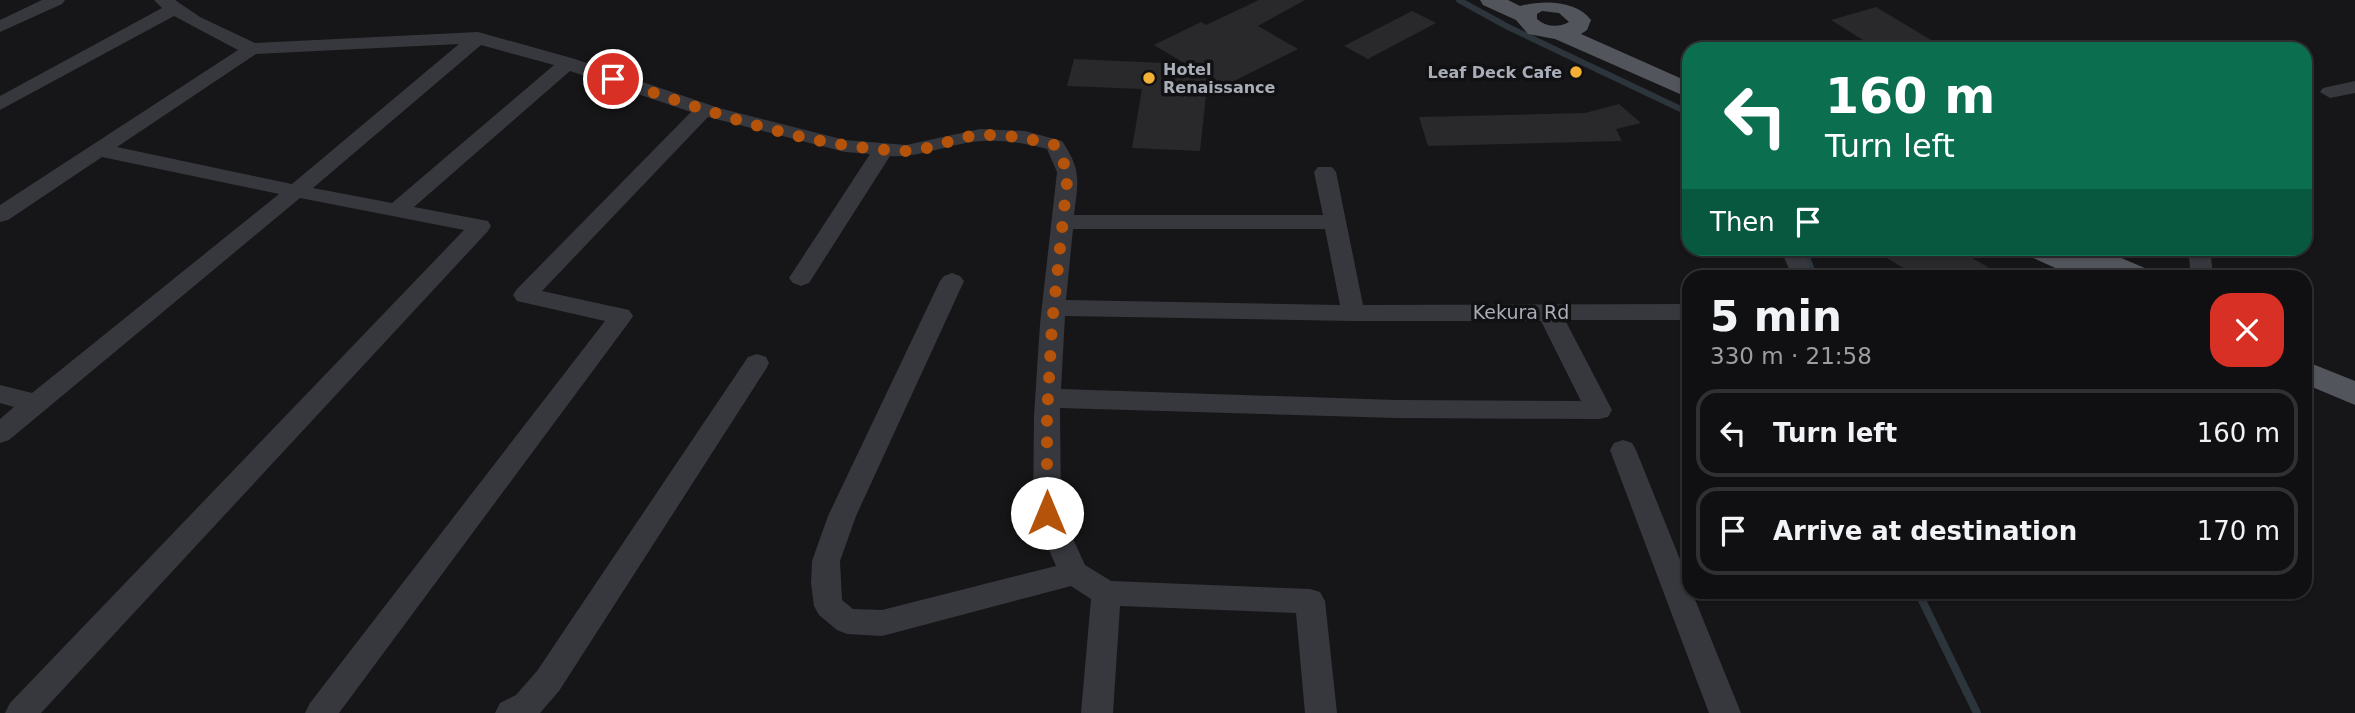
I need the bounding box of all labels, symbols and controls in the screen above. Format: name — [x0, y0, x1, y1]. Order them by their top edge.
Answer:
pin — [583, 49, 643, 109]
icon: arrive — [594, 60, 632, 98]
place label: Hotel Renaissance — [1163, 60, 1276, 97]
place label: Leaf Deck Cafe — [1427, 63, 1562, 82]
marker: Leaf Deck Cafe — [1568, 64, 1584, 80]
text: 160 m — [1825, 68, 1995, 125]
marker: Hotel Renaissance — [1141, 70, 1157, 86]
icon: left — [1710, 70, 1801, 161]
text: Turn left — [1825, 127, 1955, 165]
icon: arrive — [1789, 203, 1827, 241]
text: Then — [1710, 207, 1775, 237]
text: 5 min — [1710, 292, 1842, 341]
button: close — [2210, 293, 2284, 367]
street label: Kekura Rd — [1473, 301, 1569, 323]
text: 330 m · 21:58 — [1710, 343, 1872, 369]
icon: left — [1714, 414, 1752, 452]
text: Turn left — [1773, 418, 1897, 448]
text: 160 m — [2197, 418, 2280, 448]
position arrow — [1010, 476, 1084, 550]
icon: arrive — [1714, 512, 1752, 550]
text: Arrive at destination — [1773, 516, 2077, 546]
text: 170 m — [2197, 516, 2280, 546]

